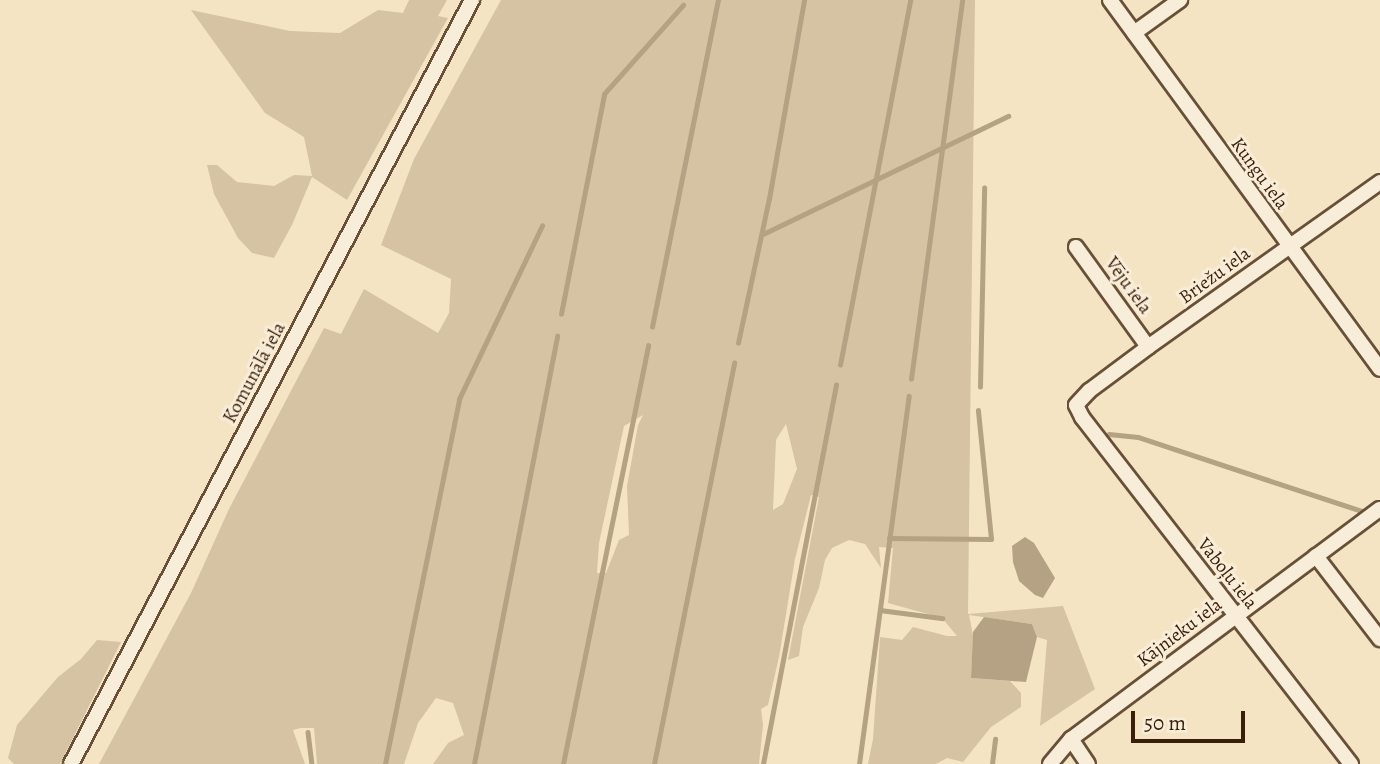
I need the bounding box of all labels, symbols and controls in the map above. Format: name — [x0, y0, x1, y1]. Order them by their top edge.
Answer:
street label: Kungu iela — [1225, 134, 1293, 214]
street label: Briežu iela — [1175, 243, 1255, 309]
street label: Vēju iela — [1100, 253, 1156, 319]
street label: Komunālā iela — [219, 319, 291, 427]
street label: Vaboļu iela — [1192, 534, 1262, 614]
street label: Kājnieku iela — [1133, 594, 1227, 672]
scale bar — [1135, 698, 1249, 742]
text: 50 m — [1144, 709, 1186, 737]

